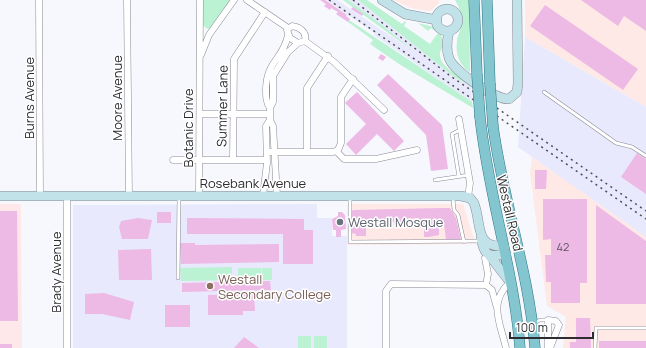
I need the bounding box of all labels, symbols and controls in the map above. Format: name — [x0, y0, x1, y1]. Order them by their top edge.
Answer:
street label: Moore Avenue — [108, 55, 126, 141]
street label: Burns Avenue — [20, 57, 38, 139]
street label: Summer Lane — [212, 65, 232, 147]
street label: Botanic Drive — [179, 88, 197, 168]
street label: Westall Road — [492, 173, 528, 253]
street label: Rosebank Avenue — [200, 174, 307, 192]
place label: Westall Mosque — [348, 213, 444, 231]
marker: Westall Mosque — [335, 217, 345, 227]
street label: Brady Avenue — [47, 231, 65, 313]
house number: 42 — [557, 239, 569, 254]
place label: Westall Secondary College — [218, 270, 331, 303]
marker: Westall Secondary College — [205, 281, 215, 291]
scale bar — [510, 314, 593, 340]
text: 100 m — [516, 319, 548, 336]

